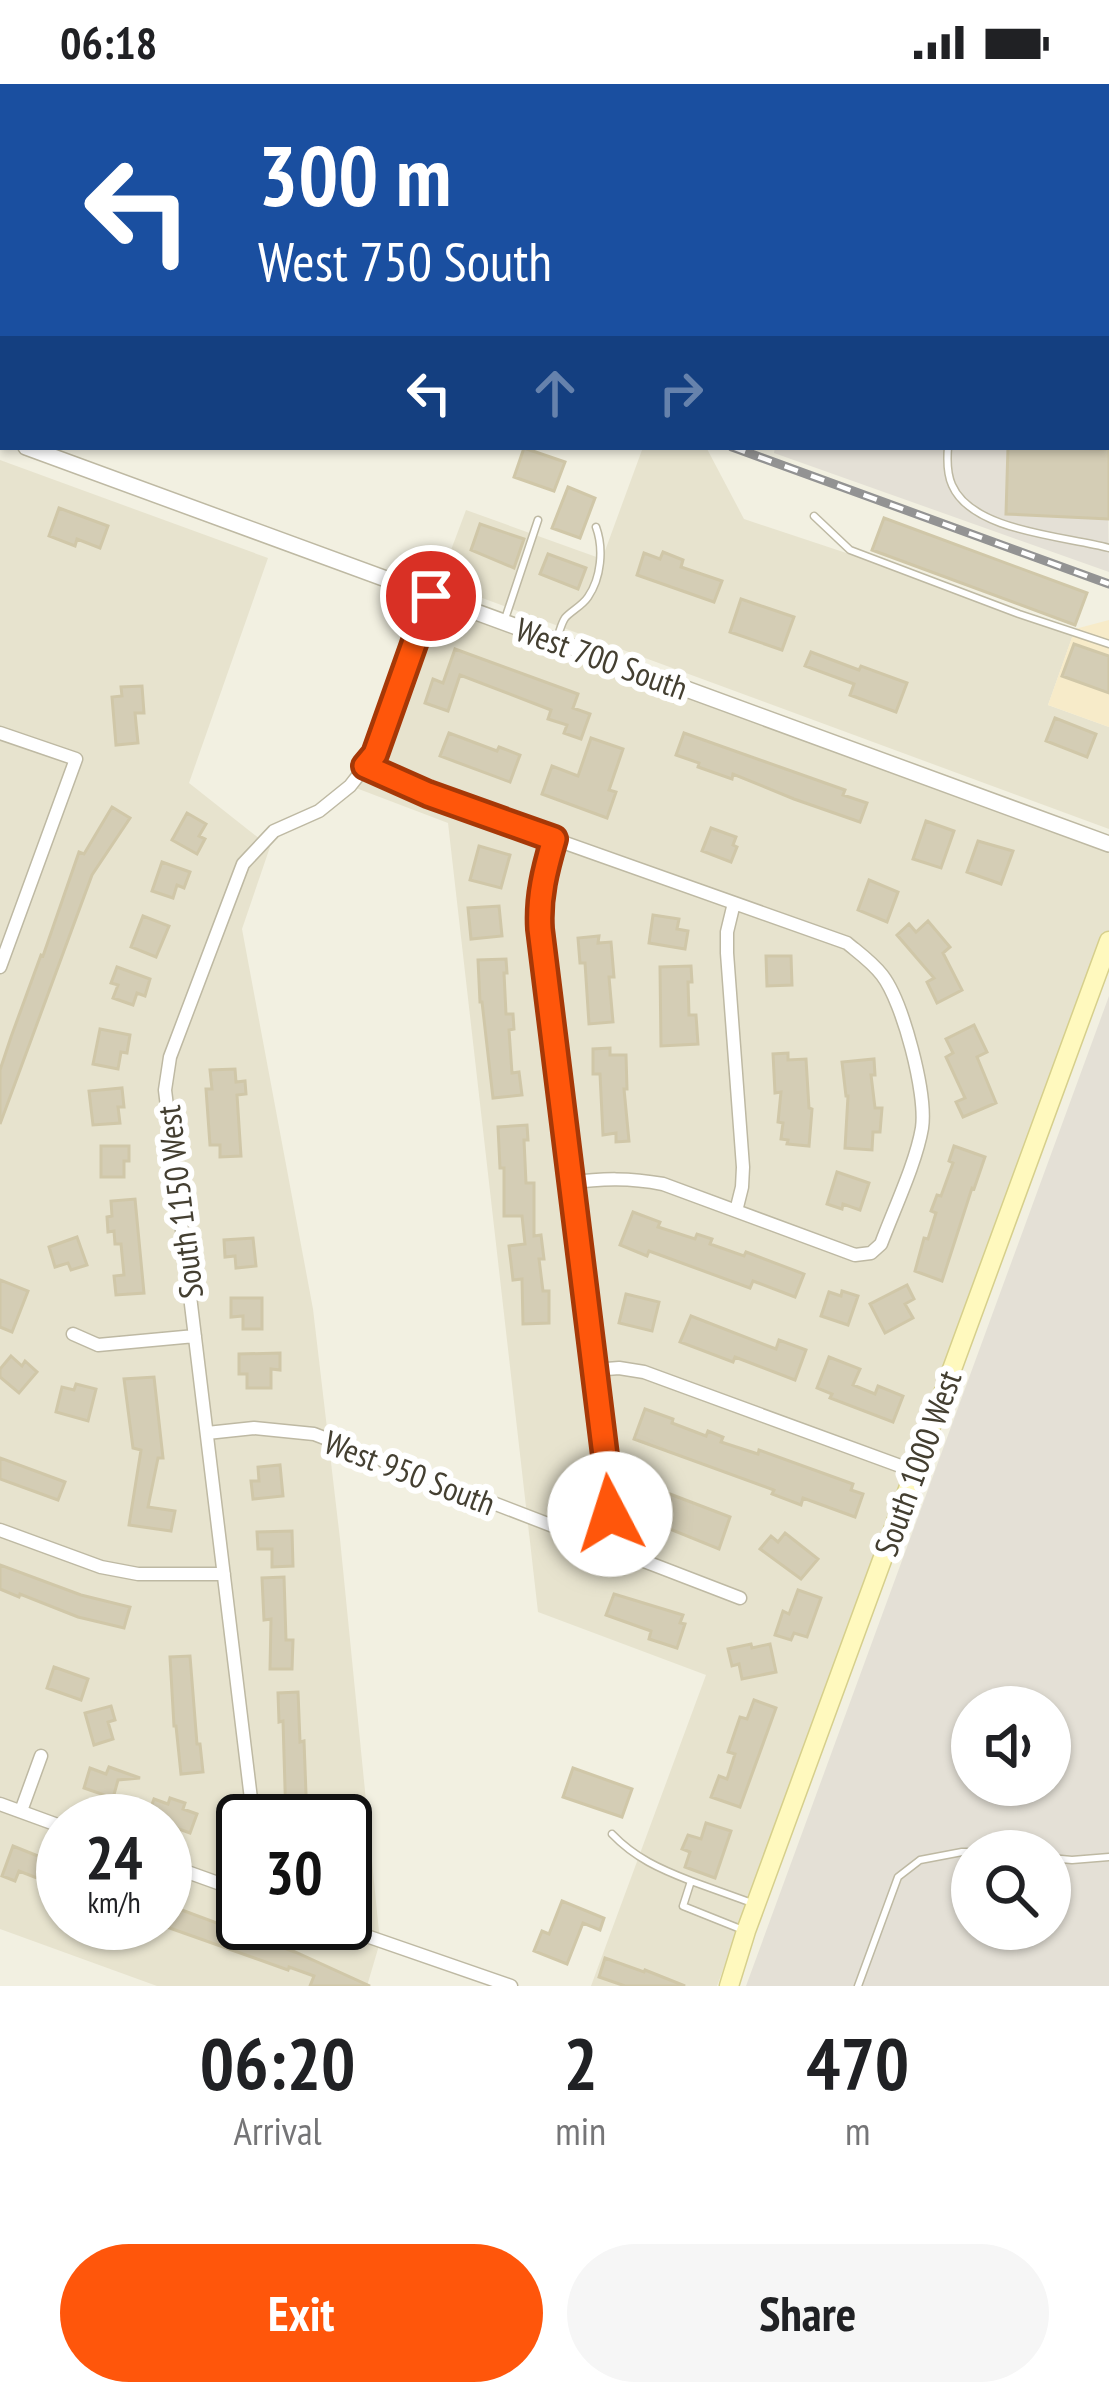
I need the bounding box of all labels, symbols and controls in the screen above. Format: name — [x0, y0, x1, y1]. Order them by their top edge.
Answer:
text: 06:18 — [60, 13, 157, 71]
text: 300 m — [258, 120, 451, 229]
icon: left — [60, 132, 216, 288]
text: West 750 South — [258, 226, 552, 296]
icon: left — [396, 360, 462, 426]
icon: ahead — [522, 360, 588, 426]
icon: right — [648, 360, 714, 426]
pin — [380, 545, 482, 647]
icon: arrive — [398, 563, 464, 629]
street label: West 700 South — [510, 607, 694, 709]
street label: South 1150 West — [146, 1103, 212, 1301]
street label: South 1000 West — [864, 1364, 970, 1562]
street label: West 950 South — [318, 1420, 502, 1524]
position arrow — [547, 1451, 673, 1577]
map controls — [951, 1686, 1071, 1950]
button: sound — [951, 1686, 1071, 1806]
speed limit sign: 30 — [216, 1794, 372, 1950]
text: 24 — [85, 1818, 143, 1896]
button: search — [951, 1830, 1071, 1950]
text: km/h — [87, 1882, 141, 1921]
text: 06:20 — [200, 2016, 356, 2109]
text: 2 — [564, 2016, 598, 2109]
text: 470 — [806, 2016, 909, 2109]
text: Arrival — [234, 2105, 322, 2156]
text: min — [555, 2105, 606, 2156]
text: m — [845, 2105, 870, 2156]
button: Exit — [60, 2244, 543, 2382]
button: Share — [567, 2244, 1049, 2382]

